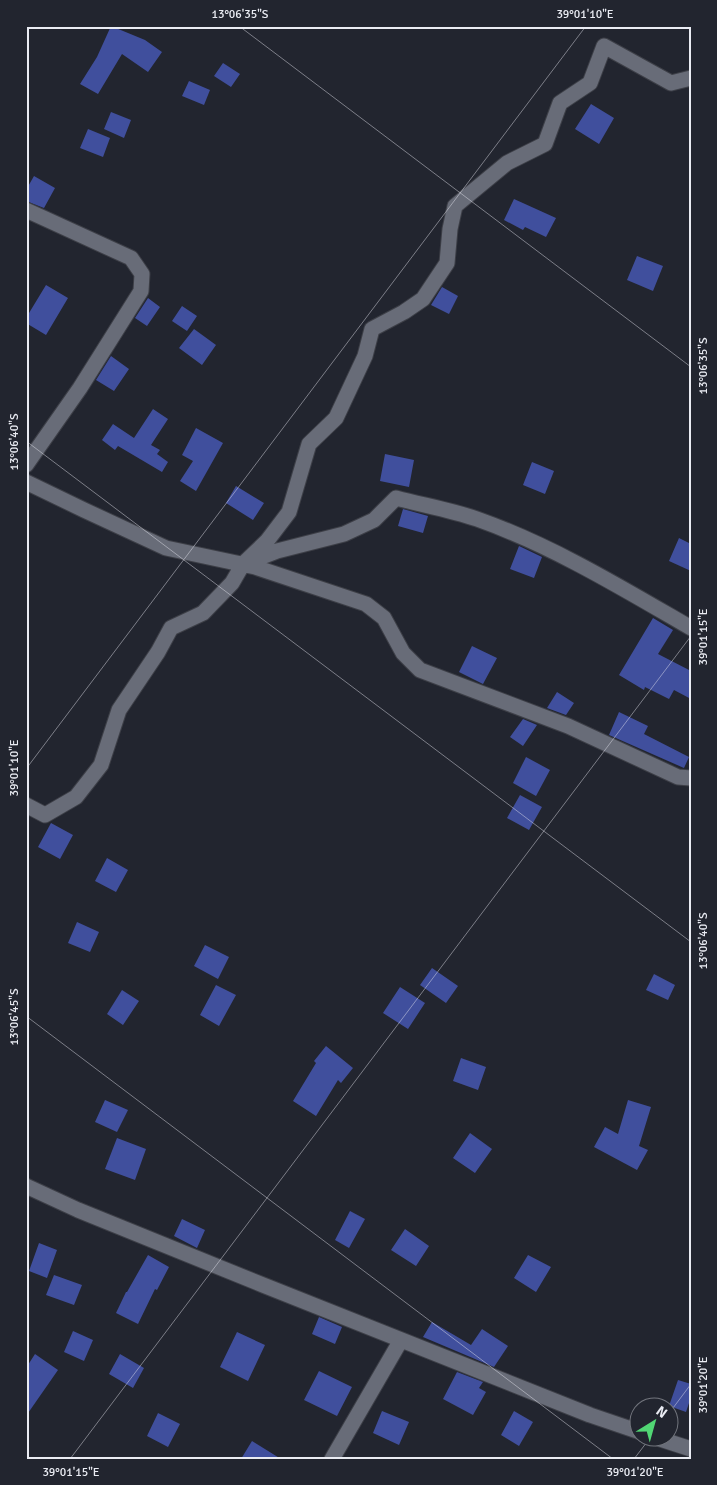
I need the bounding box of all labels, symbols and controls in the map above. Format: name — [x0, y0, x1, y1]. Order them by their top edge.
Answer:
text: 13°06'35"S — [211, 7, 269, 22]
text: 39°01'10"E — [556, 7, 614, 22]
text: 13°06'35"S — [696, 337, 711, 395]
text: 13°06'40"S — [7, 413, 22, 471]
text: 39°01'15"E — [696, 608, 711, 666]
text: 39°01'10"E — [7, 739, 22, 797]
text: 13°06'40"S — [696, 912, 711, 970]
text: 13°06'45"S — [7, 988, 22, 1046]
text: 39°01'20"E — [696, 1356, 711, 1414]
north arrow — [630, 1398, 680, 1448]
text: N — [653, 1402, 671, 1422]
text: 39°01'15"E — [42, 1465, 100, 1480]
text: 39°01'20"E — [606, 1465, 664, 1480]

